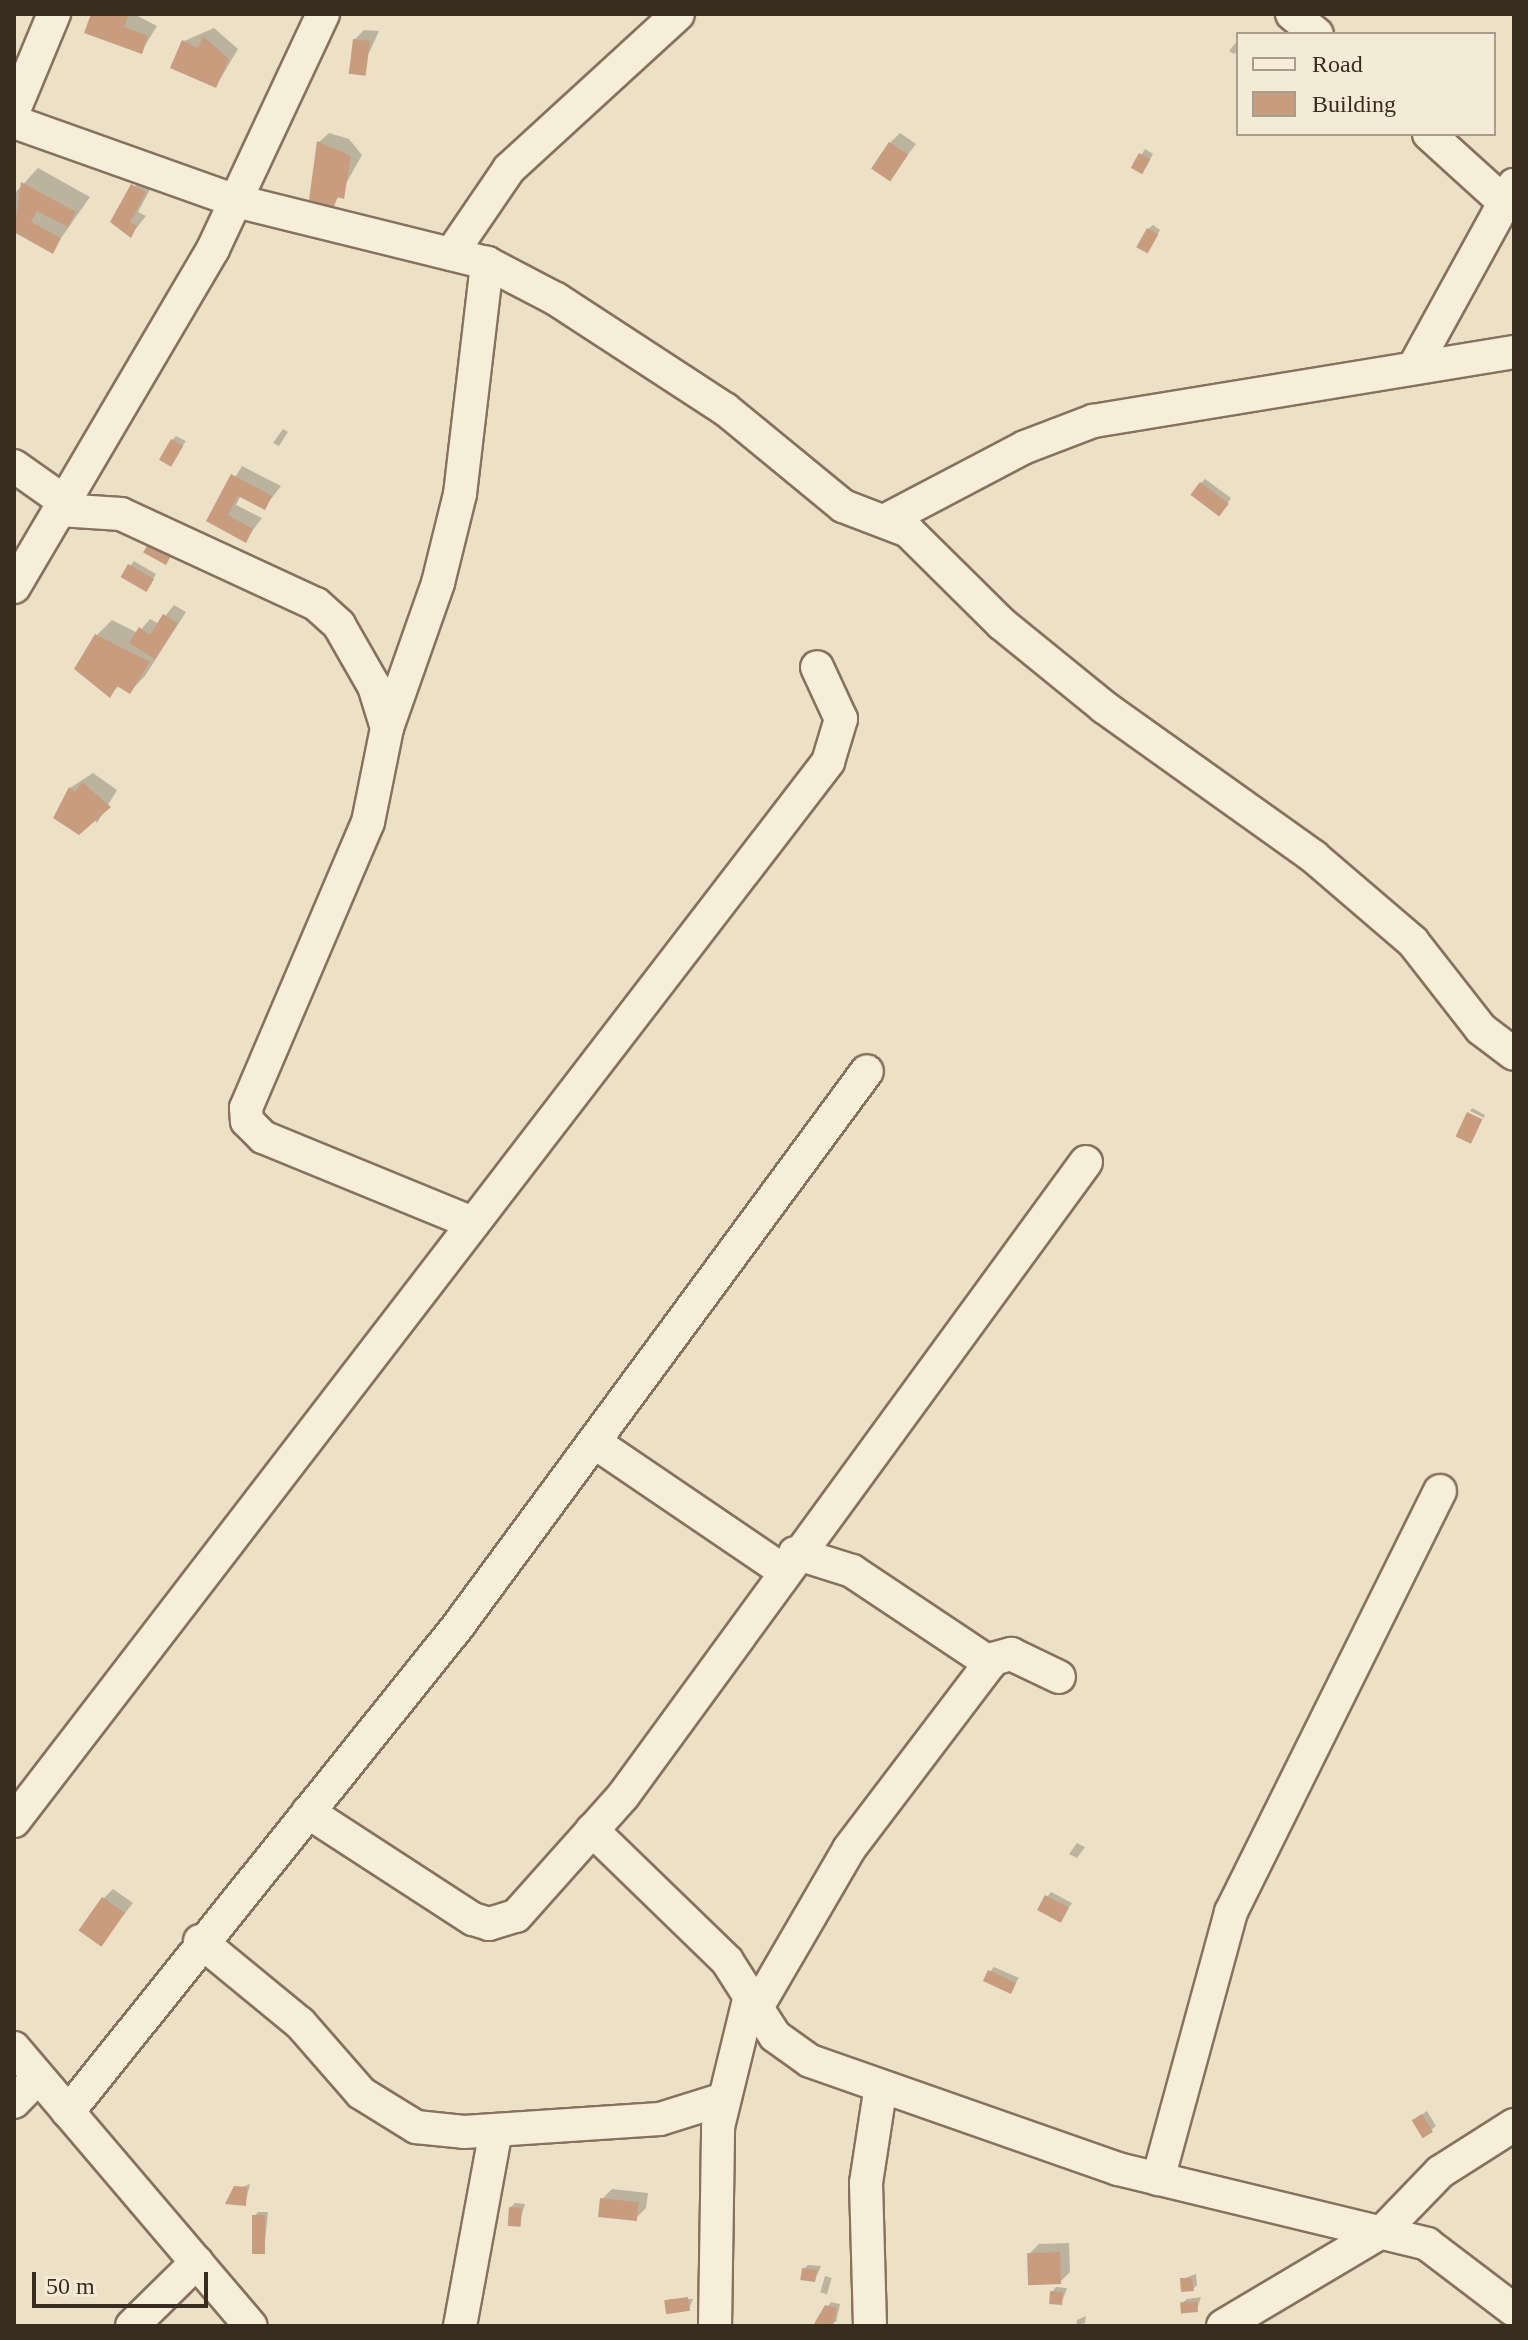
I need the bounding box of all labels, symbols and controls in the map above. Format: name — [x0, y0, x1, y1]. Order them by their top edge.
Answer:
legend — [1236, 32, 1496, 136]
text: Road — [1312, 51, 1363, 77]
text: Building — [1312, 91, 1396, 117]
scale bar — [36, 2256, 212, 2306]
text: 50 m — [46, 2273, 95, 2299]

